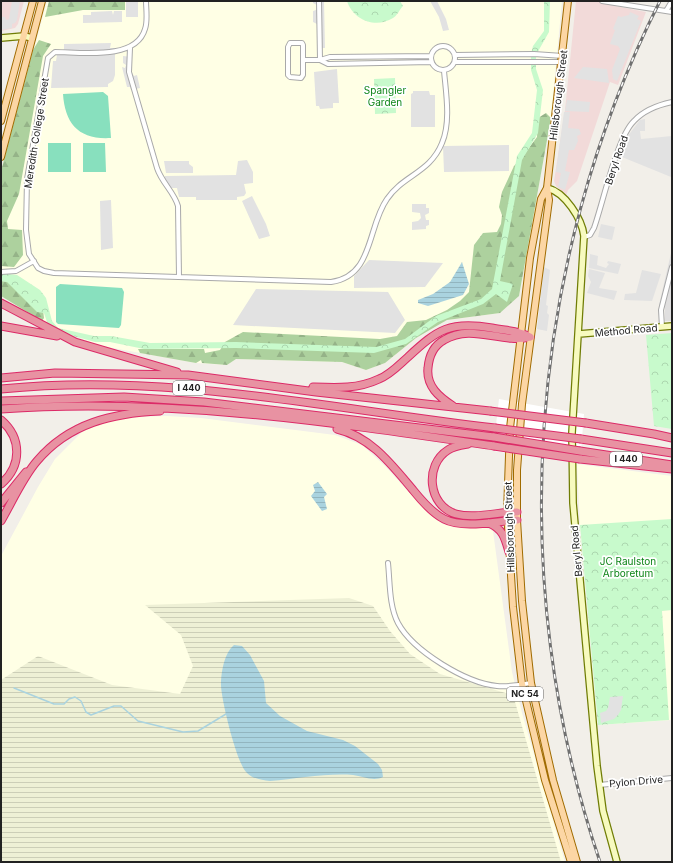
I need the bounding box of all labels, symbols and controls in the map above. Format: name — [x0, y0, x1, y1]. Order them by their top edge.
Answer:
street label: Hillsborough Street — [547, 49, 570, 141]
street label: Meredith College Street — [21, 76, 51, 189]
park label: Spangler Garden — [364, 84, 406, 108]
street label: Beryl Road — [602, 134, 630, 186]
street label: Method Road — [594, 321, 658, 339]
road number: I 440 — [173, 381, 205, 395]
road number: I 440 — [610, 452, 642, 466]
street label: Hillsborough Street — [501, 481, 517, 573]
street label: Beryl Road — [568, 525, 584, 577]
park label: JC Raulston Arboretum — [600, 555, 656, 579]
road number: NC 54 — [507, 687, 543, 701]
street label: Pylon Drive — [609, 773, 664, 789]

